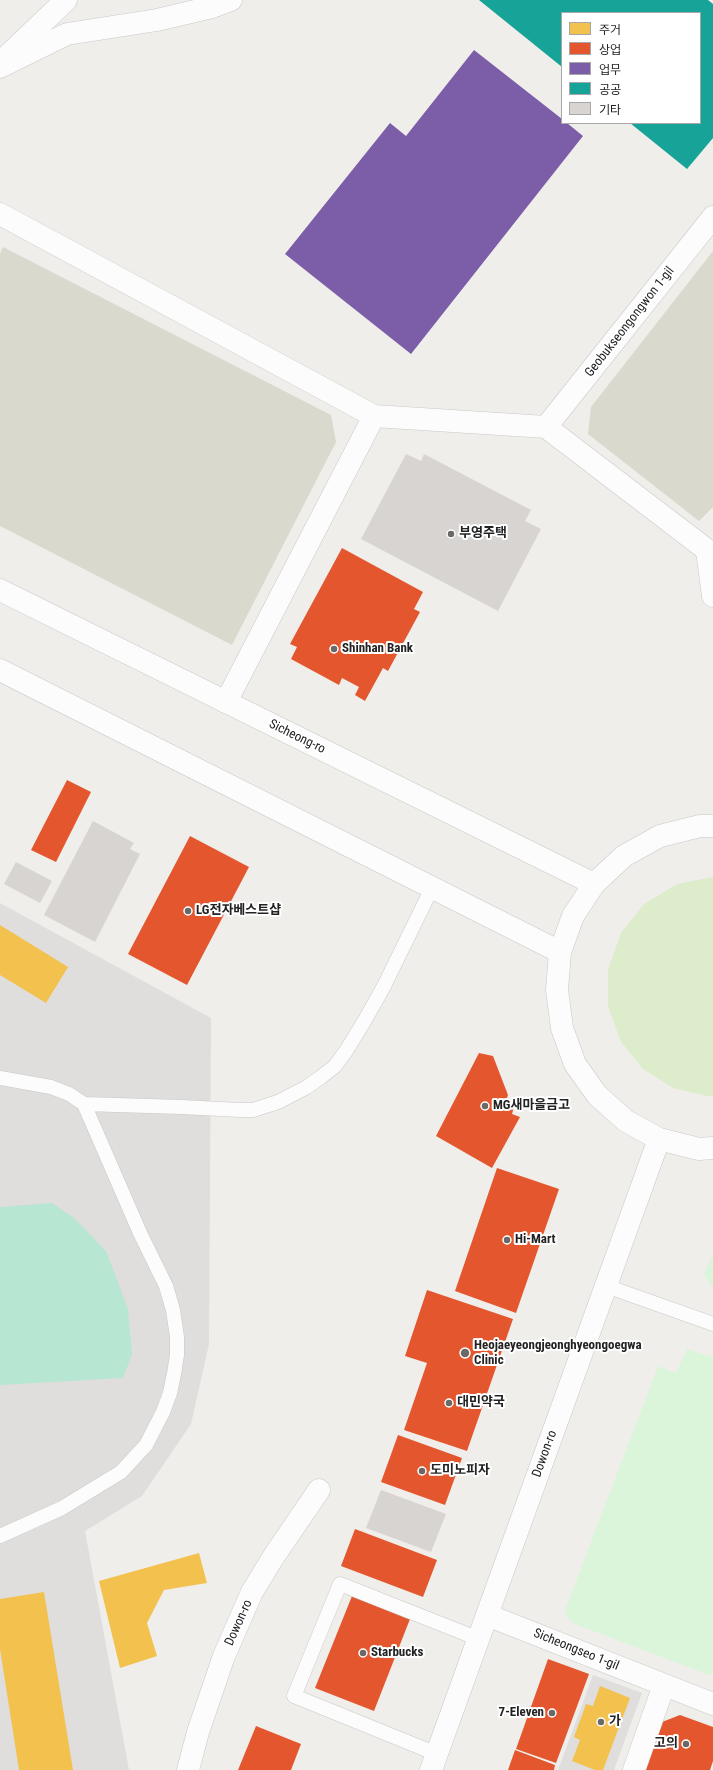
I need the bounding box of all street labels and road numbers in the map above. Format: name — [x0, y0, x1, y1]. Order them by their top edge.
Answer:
street label: Geobukseongongwon 1-gil — [582, 264, 678, 380]
street label: Sicheong-ro — [266, 717, 328, 757]
street label: Dowon-ro — [529, 1428, 561, 1480]
street label: Dowon-ro — [222, 1598, 256, 1648]
street label: Sicheongseo 1-gil — [531, 1626, 621, 1674]

